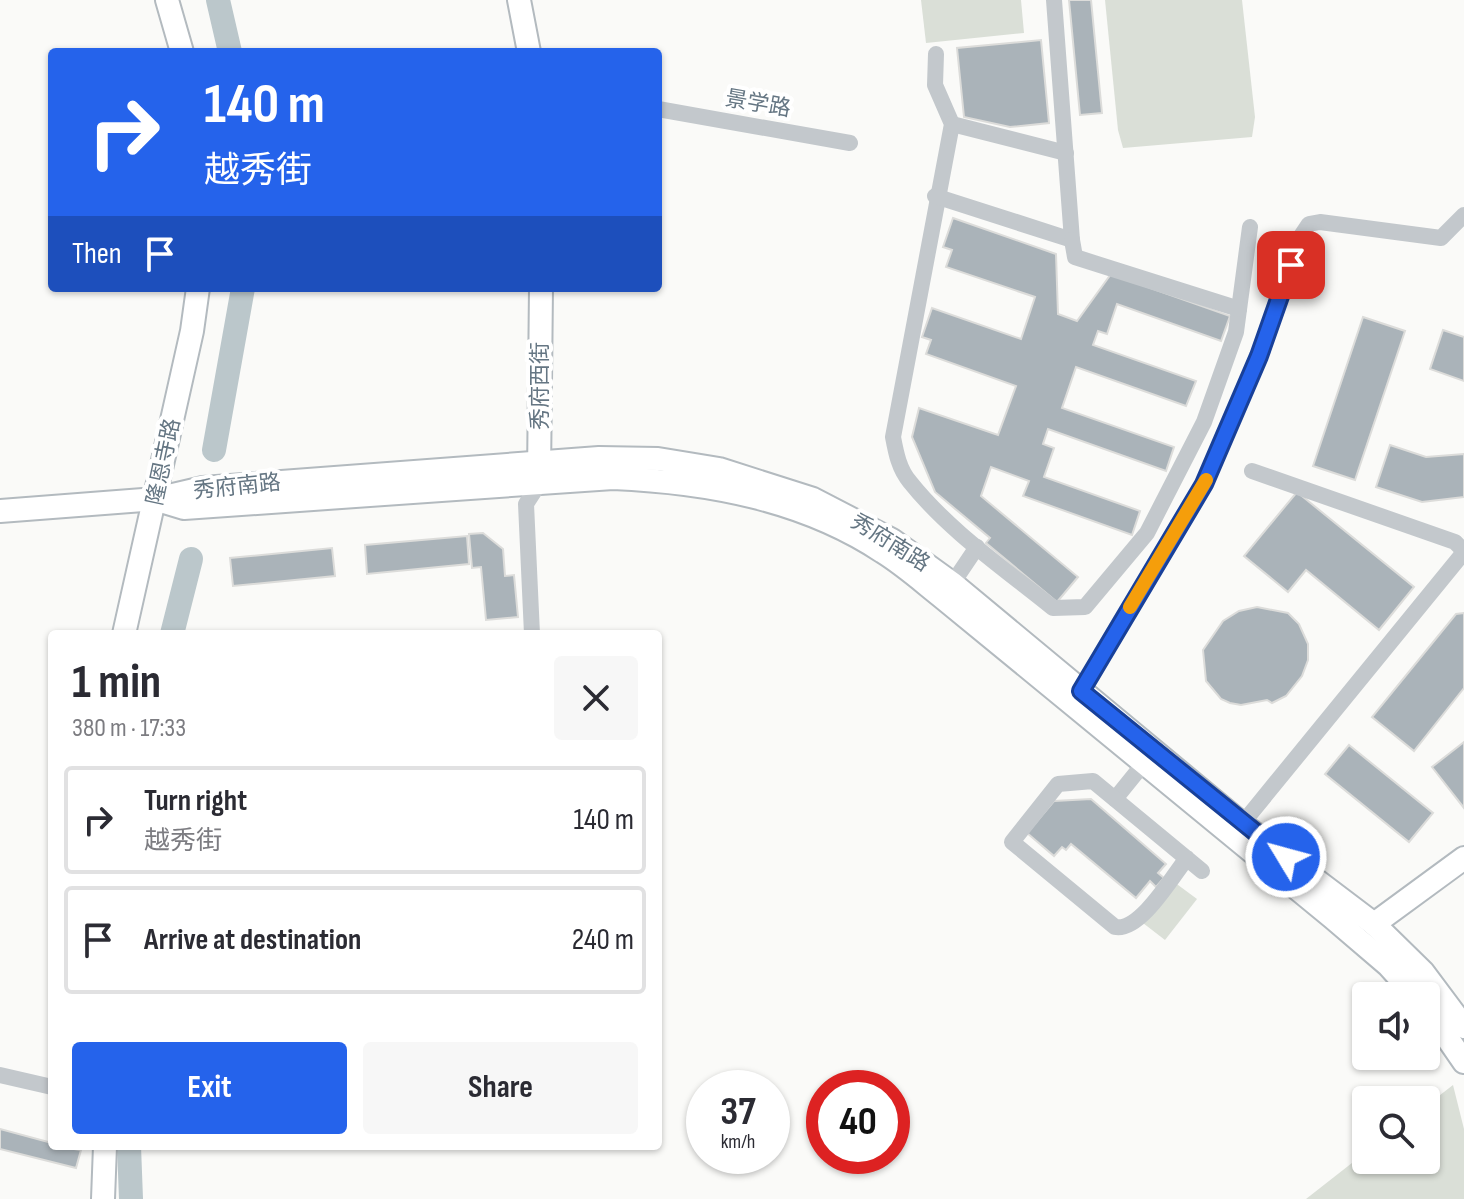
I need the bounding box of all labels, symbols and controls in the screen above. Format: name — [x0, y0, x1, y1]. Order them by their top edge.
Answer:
text: 140 m — [204, 72, 325, 139]
icon: right — [72, 80, 176, 184]
street label: 景学路 — [723, 85, 793, 123]
text: 越秀街 — [204, 150, 312, 193]
pin — [1257, 231, 1325, 299]
icon: arrive — [138, 232, 182, 276]
text: Then — [72, 236, 122, 272]
icon: arrive — [1269, 243, 1313, 287]
street label: 秀府西街 — [527, 342, 554, 430]
street label: 隆恩寺路 — [142, 416, 186, 508]
street label: 秀府南路 — [192, 469, 282, 505]
street label: 秀府南路 — [846, 508, 934, 578]
text: 1 min — [72, 654, 161, 711]
button: close — [554, 656, 638, 740]
text: 380 m · 17:33 — [72, 713, 186, 744]
text: Turn right — [144, 783, 247, 819]
icon: right — [76, 798, 120, 842]
text: 140 m — [574, 802, 634, 838]
position arrow — [1244, 815, 1328, 899]
text: 越秀街 — [144, 826, 222, 857]
icon: arrive — [76, 918, 120, 962]
text: Arrive at destination — [144, 922, 361, 958]
text: 240 m — [572, 922, 634, 958]
map controls — [1352, 982, 1440, 1174]
button: sound — [1352, 982, 1440, 1070]
button: Exit — [72, 1042, 347, 1134]
button: Share — [363, 1042, 638, 1134]
speed limit sign: 40 — [806, 1070, 910, 1174]
button: search — [1352, 1086, 1440, 1174]
text: 37 — [720, 1088, 756, 1136]
text: km/h — [721, 1130, 755, 1154]

